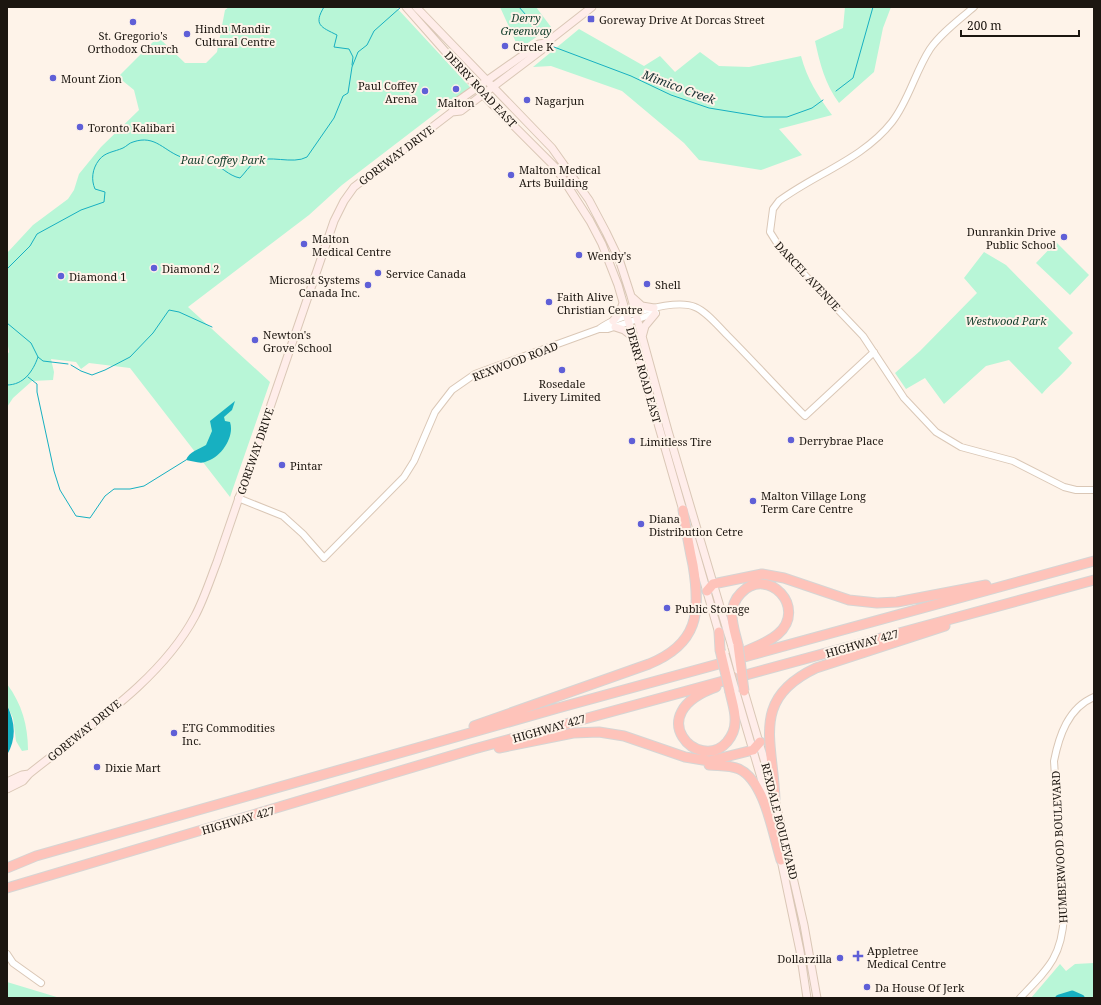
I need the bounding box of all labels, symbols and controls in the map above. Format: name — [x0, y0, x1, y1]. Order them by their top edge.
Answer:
park label: Derry Greenway — [500, 10, 552, 38]
place label: Goreway Drive At Dorcas Street — [599, 12, 765, 27]
scale bar — [961, 12, 1079, 38]
marker: Goreway Drive At Dorcas Street — [586, 14, 596, 24]
marker: St. Gregorio's Orthodox Church — [128, 17, 138, 27]
text: 200 m — [967, 17, 1002, 34]
place label: Hindu Mandir Cultural Centre — [195, 21, 275, 49]
place label: St. Gregorio's Orthodox Church — [87, 28, 179, 56]
marker: Hindu Mandir Cultural Centre — [182, 29, 192, 39]
place label: Circle K — [513, 39, 554, 54]
marker: Circle K — [500, 41, 510, 51]
street label: DERRY ROAD EAST — [442, 48, 521, 131]
water label: Mimico Creek — [639, 66, 719, 109]
place label: Mount Zion — [61, 71, 122, 86]
marker: Mount Zion — [48, 73, 58, 83]
place label: Paul Coffey Arena — [358, 78, 418, 106]
marker: Malton — [451, 84, 461, 94]
marker: Paul Coffey Arena — [420, 86, 430, 96]
place label: Nagarjun — [535, 93, 584, 108]
place label: Malton — [437, 95, 475, 110]
marker: Nagarjun — [522, 95, 532, 105]
place label: Toronto Kalibari — [88, 120, 175, 135]
marker: Toronto Kalibari — [75, 122, 85, 132]
street label: GOREWAY DRIVE — [355, 122, 437, 188]
park label: Paul Coffey Park — [180, 152, 266, 167]
place label: Malton Medical Arts Building — [519, 162, 601, 190]
marker: Malton Medical Arts Building — [506, 170, 516, 180]
place label: Dunrankin Drive Public School — [967, 224, 1057, 252]
place label: Malton Medical Centre — [312, 231, 391, 259]
marker: Dunrankin Drive Public School — [1059, 232, 1069, 242]
street label: DARCEL AVENUE — [772, 238, 844, 314]
marker: Malton Medical Centre — [299, 239, 309, 249]
place label: Wendy's — [587, 248, 631, 263]
marker: Wendy's — [574, 250, 584, 260]
place label: Diamond 2 — [162, 261, 219, 276]
marker: Diamond 2 — [149, 263, 159, 273]
place label: Service Canada — [386, 266, 466, 281]
marker: Service Canada — [373, 268, 383, 278]
place label: Diamond 1 — [69, 269, 126, 284]
marker: Diamond 1 — [56, 271, 66, 281]
place label: Microsat Systems Canada Inc. — [269, 272, 360, 300]
place label: Shell — [655, 277, 681, 292]
marker: Shell — [642, 279, 652, 289]
marker: Microsat Systems Canada Inc. — [363, 280, 373, 290]
place label: Faith Alive Christian Centre — [557, 289, 643, 317]
marker: Faith Alive Christian Centre — [544, 297, 554, 307]
park label: Westwood Park — [966, 313, 1047, 328]
street label: DERRY ROAD EAST — [623, 325, 665, 425]
place label: Newton's Grove School — [263, 327, 333, 355]
marker: Newton's Grove School — [250, 335, 260, 345]
street label: REXWOOD ROAD — [470, 338, 560, 384]
marker: Rosedale Livery Limited — [557, 365, 567, 375]
place label: Rosedale Livery Limited — [523, 376, 601, 404]
street label: GOREWAY DRIVE — [233, 405, 277, 496]
place label: Derrybrae Place — [799, 433, 884, 448]
place label: Limitless Tire — [640, 434, 712, 449]
marker: Derrybrae Place — [786, 435, 796, 445]
marker: Limitless Tire — [627, 436, 637, 446]
place label: Pintar — [290, 458, 323, 473]
marker: Pintar — [277, 460, 287, 470]
place label: Malton Village Long Term Care Centre — [761, 488, 866, 516]
marker: Malton Village Long Term Care Centre — [748, 496, 758, 506]
place label: Diana Distribution Cetre — [649, 511, 743, 539]
marker: Diana Distribution Cetre — [636, 519, 646, 529]
place label: Public Storage — [675, 601, 750, 616]
marker: Public Storage — [662, 603, 672, 613]
street label: HIGHWAY 427 — [824, 625, 900, 661]
street label: GOREWAY DRIVE — [44, 695, 124, 764]
street label: HIGHWAY 427 — [511, 710, 587, 746]
place label: ETG Commodities Inc. — [182, 720, 275, 748]
marker: ETG Commodities Inc. — [169, 728, 179, 738]
place label: Dixie Mart — [105, 760, 161, 775]
street label: REXDALE BOULEVARD — [758, 761, 802, 881]
marker: Dixie Mart — [92, 762, 102, 772]
street label: HUMBERWOOD BOULEVARD — [1048, 770, 1070, 924]
street label: HIGHWAY 427 — [200, 802, 276, 838]
place label: Appletree Medical Centre — [867, 943, 946, 971]
marker: Appletree Medical Centre — [852, 950, 864, 962]
place label: Dollarzilla — [777, 951, 832, 966]
marker: Dollarzilla — [835, 953, 845, 963]
place label: Da House Of Jerk — [875, 980, 965, 995]
marker: Da House Of Jerk — [862, 982, 872, 992]

